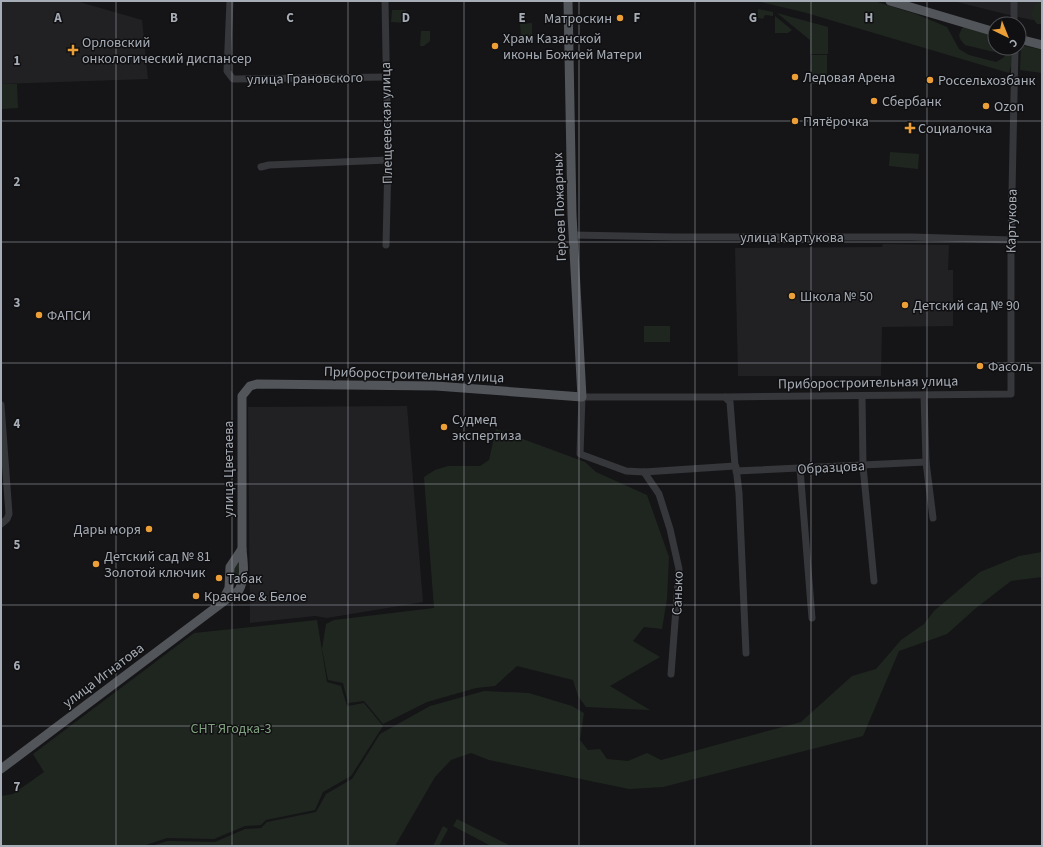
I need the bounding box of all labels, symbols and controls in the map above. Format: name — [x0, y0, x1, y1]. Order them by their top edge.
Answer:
text: A — [53, 9, 62, 27]
text: B — [170, 9, 178, 27]
text: C — [286, 9, 294, 27]
text: D — [402, 9, 410, 27]
text: E — [518, 9, 526, 27]
place label: Матроскин — [544, 9, 612, 29]
text: F — [634, 9, 641, 27]
text: G — [749, 9, 757, 27]
text: H — [865, 9, 873, 27]
marker: Матроскин — [615, 13, 625, 23]
north arrow — [987, 16, 1027, 56]
place label: Храм Казанской иконы Божией Матери — [503, 29, 642, 65]
place label: Орловский онкологический диспансер — [82, 33, 252, 69]
text: С — [1006, 35, 1021, 51]
marker: Храм Казанской иконы Божией Матери — [490, 41, 500, 51]
marker: Орловский онкологический диспансер — [67, 44, 79, 56]
text: 1 — [14, 52, 21, 70]
street label: Плещеевская улица — [376, 62, 398, 184]
street label: улица Грановского — [247, 68, 363, 90]
place label: Ледовая Арена — [803, 68, 895, 88]
place label: Россельхозбанк — [938, 71, 1036, 91]
marker: Ледовая Арена — [790, 72, 800, 82]
marker: Россельхозбанк — [925, 75, 935, 85]
place label: Сбербанк — [882, 92, 941, 112]
marker: Сбербанк — [869, 96, 879, 106]
place label: Ozon — [994, 97, 1024, 117]
marker: Ozon — [981, 101, 991, 111]
place label: Пятёрочка — [803, 112, 869, 132]
marker: Пятёрочка — [790, 116, 800, 126]
place label: Социалочка — [918, 119, 992, 139]
marker: Социалочка — [905, 123, 915, 133]
street label: Героев Пожарных — [548, 151, 572, 262]
text: 2 — [14, 173, 21, 191]
street label: Картукова — [1001, 189, 1023, 253]
street label: улица Картукова — [740, 228, 844, 248]
place label: Школа № 50 — [800, 287, 873, 307]
marker: Школа № 50 — [787, 291, 797, 301]
text: 3 — [14, 294, 21, 312]
place label: Детский сад № 90 — [913, 296, 1020, 316]
marker: Детский сад № 90 — [900, 300, 910, 310]
place label: ФАПСИ — [47, 306, 91, 326]
marker: ФАПСИ — [34, 310, 44, 320]
place label: Фасоль — [988, 357, 1033, 377]
marker: Фасоль — [975, 361, 985, 371]
street label: Приборостроительная улица — [323, 362, 504, 388]
street label: Приборостроительная улица — [778, 371, 958, 395]
place label: Судмед экспертиза — [452, 410, 521, 446]
text: 4 — [14, 415, 21, 433]
street label: улица Цветаева — [219, 421, 239, 517]
marker: Судмед экспертиза — [439, 422, 449, 432]
street label: Образцова — [797, 456, 865, 480]
place label: Дары моря — [74, 520, 141, 540]
marker: Дары моря — [144, 524, 154, 534]
text: 5 — [14, 536, 21, 554]
place label: Детский сад № 81 Золотой ключик — [104, 547, 211, 583]
marker: Детский сад № 81 Золотой ключик — [91, 559, 101, 569]
place label: Табак — [227, 569, 262, 589]
street label: Санько — [667, 571, 689, 615]
marker: Табак — [214, 573, 224, 583]
place label: Красное & Белое — [204, 587, 307, 607]
marker: Красное & Белое — [191, 591, 201, 601]
street label: улица Игнатова — [59, 639, 148, 713]
text: 6 — [14, 657, 21, 675]
park label: СНТ Ягодка-3 — [191, 719, 272, 739]
text: 7 — [14, 778, 21, 796]

